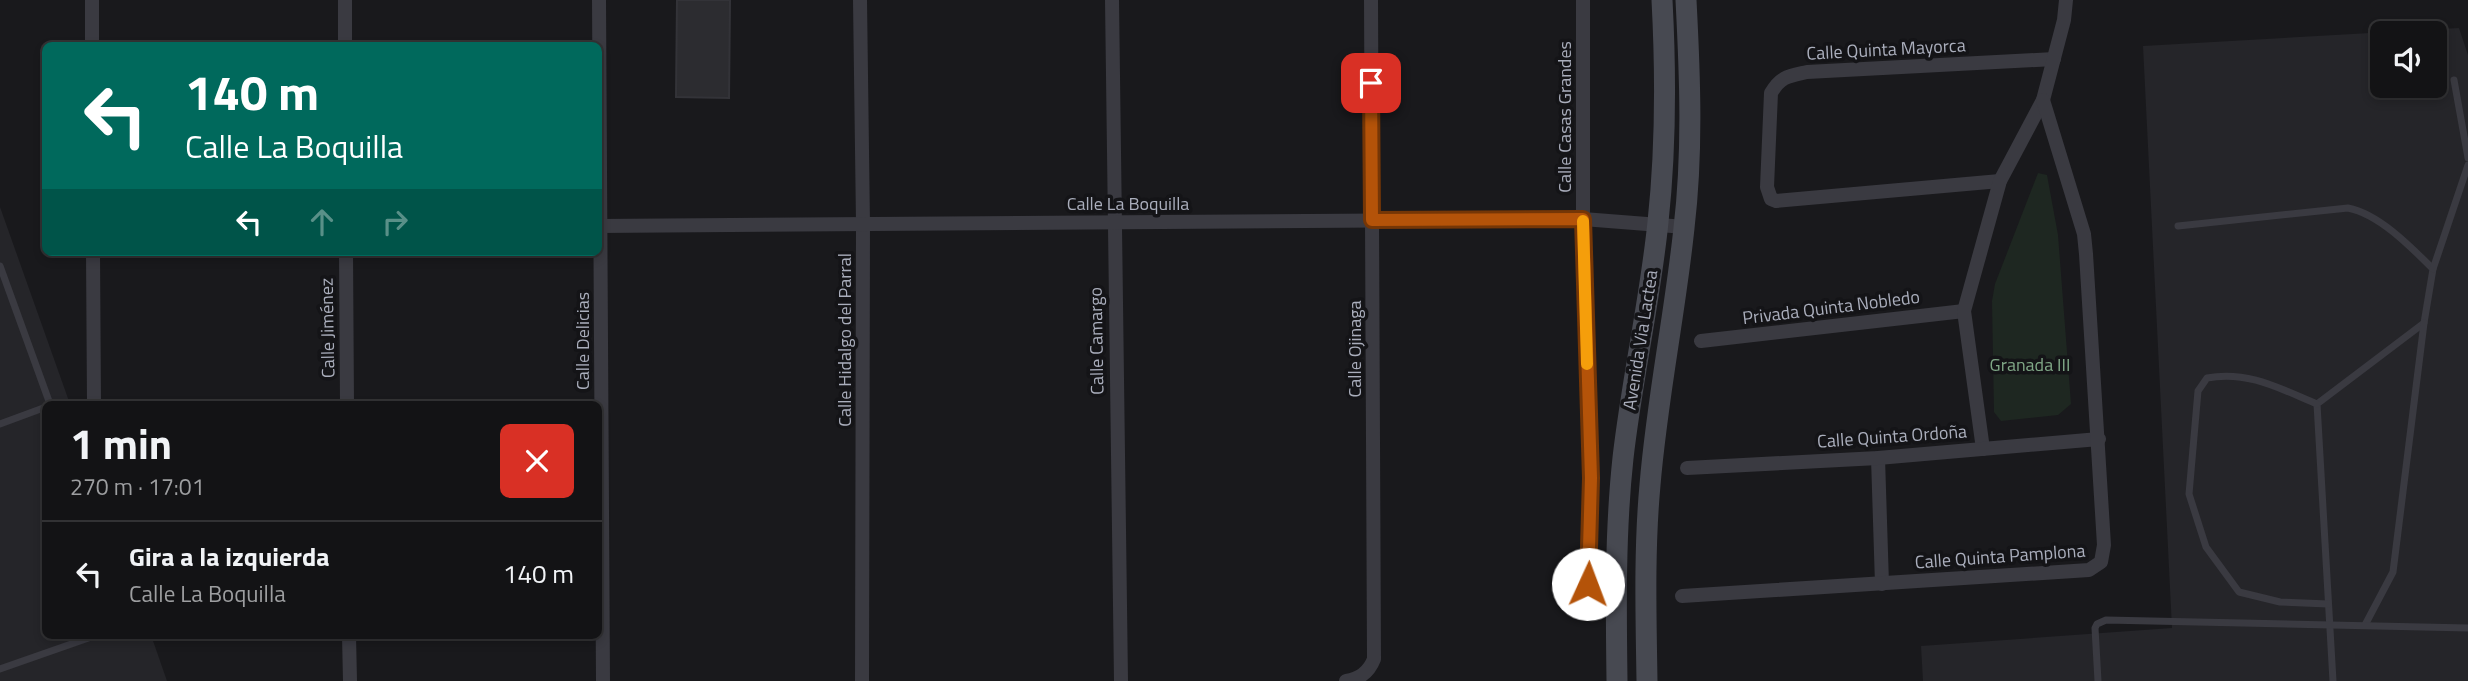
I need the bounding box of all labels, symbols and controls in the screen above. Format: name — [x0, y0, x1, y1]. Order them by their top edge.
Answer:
map controls — [2370, 21, 2447, 98]
button: sound — [2370, 21, 2447, 98]
street label: Calle Quinta Mayorca — [1806, 31, 1966, 67]
street label: Calle Casas Grandes — [1551, 41, 1578, 193]
pin — [1341, 53, 1401, 113]
text: 140 m — [185, 54, 319, 129]
icon: arrive — [1352, 64, 1390, 102]
icon: left — [70, 70, 161, 161]
text: Calle La Boquilla — [185, 122, 403, 170]
street label: Calle La Boquilla — [1067, 190, 1189, 217]
icon: left — [230, 203, 268, 241]
icon: ahead — [303, 203, 341, 241]
icon: right — [376, 203, 414, 241]
street label: Calle Hidalgo del Parral — [831, 253, 858, 427]
street label: Avenida Via Lactea — [1616, 268, 1664, 412]
street label: Calle Jiménez — [313, 278, 341, 378]
street label: Privada Quinta Nobledo — [1741, 283, 1921, 331]
street label: Calle Camargo — [1082, 287, 1110, 395]
street label: Calle Delicias — [569, 292, 596, 390]
street label: Calle Ojinaga — [1341, 301, 1368, 397]
park label: Granada III — [1990, 351, 2070, 378]
text: 1 min — [70, 411, 172, 475]
street label: Calle Quinta Ordoña — [1816, 417, 1968, 455]
button: close — [500, 424, 574, 498]
text: 270 m · 17:01 — [70, 469, 205, 504]
text: Gira a la izquierda — [129, 537, 330, 576]
street label: Calle Quinta Pamplona — [1914, 537, 2086, 575]
position arrow — [1551, 547, 1625, 621]
text: 140 m — [503, 554, 574, 593]
icon: left — [70, 555, 108, 593]
text: Calle La Boquilla — [129, 576, 286, 611]

